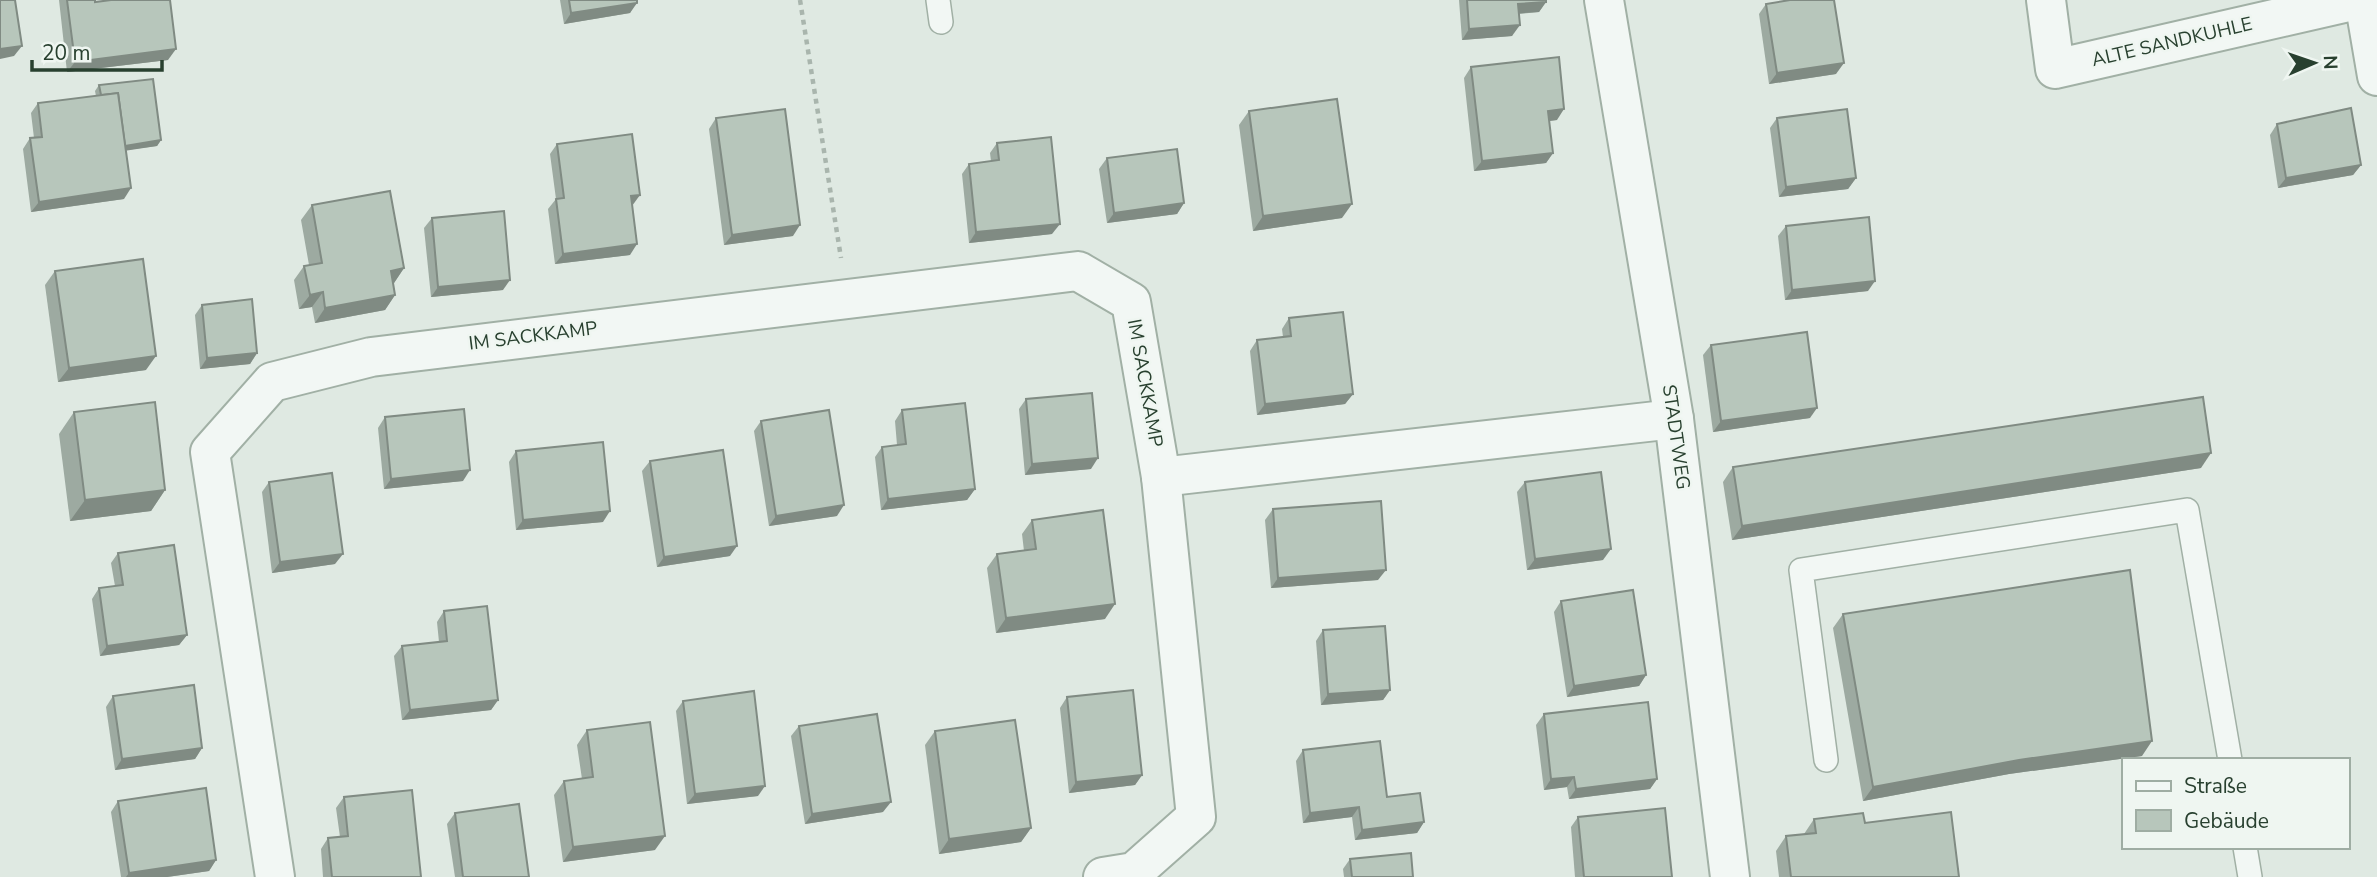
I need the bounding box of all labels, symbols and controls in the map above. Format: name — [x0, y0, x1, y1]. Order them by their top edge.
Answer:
street label: ALTE SANDKUHLE — [2089, 11, 2255, 73]
scale bar — [32, 28, 161, 72]
north arrow — [2279, 28, 2349, 98]
text: 20 m — [42, 39, 91, 67]
text: N — [2317, 55, 2343, 70]
street label: IM SACKKAMP — [467, 315, 599, 357]
street label: IM SACKKAMP — [1121, 317, 1169, 449]
street label: STADTWEG — [1656, 383, 1696, 491]
legend — [2122, 758, 2349, 849]
text: Straße — [2184, 772, 2247, 800]
text: Gebäude — [2184, 807, 2269, 835]

